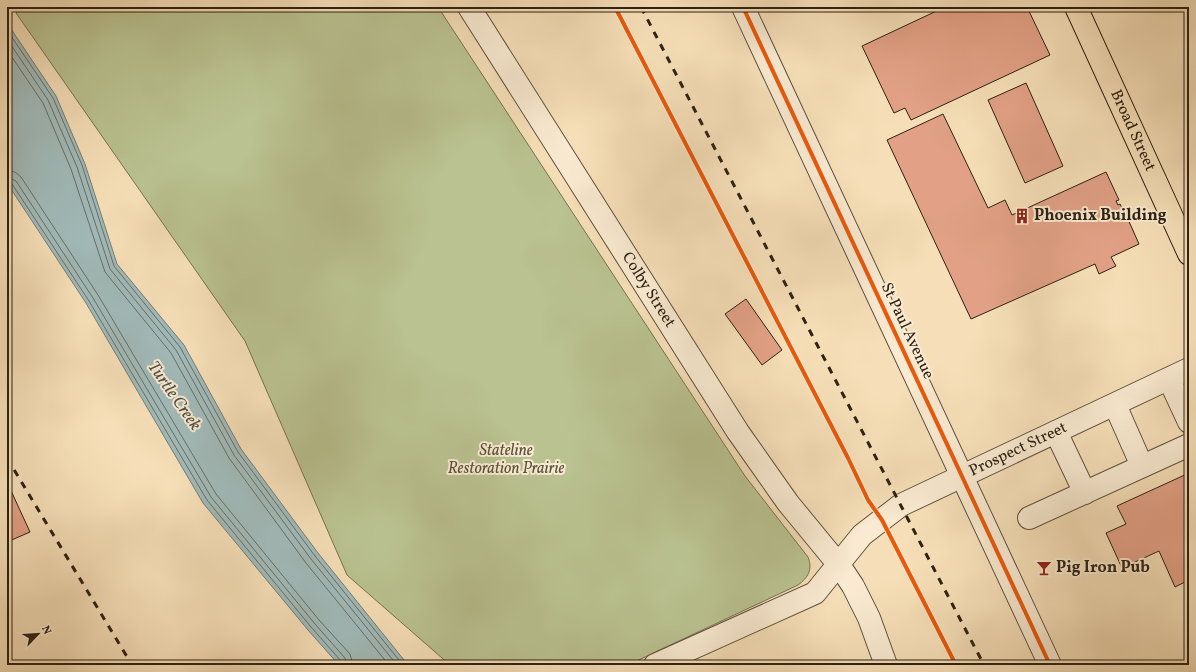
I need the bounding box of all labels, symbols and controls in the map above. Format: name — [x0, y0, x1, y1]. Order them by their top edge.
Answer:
street label: Broad Street — [1104, 86, 1161, 175]
place label: Phoenix Building — [1034, 205, 1167, 227]
building icon: Phoenix Building — [1013, 207, 1031, 225]
street label: Colby Street — [616, 248, 681, 332]
street label: St Paul Avenue — [875, 279, 939, 383]
water label: Turtle Creek — [142, 357, 206, 435]
street label: Prospect Street — [966, 417, 1071, 482]
park label: Stateline Restoration Prairie — [448, 440, 564, 480]
place label: Pig Iron Pub — [1056, 557, 1150, 579]
bar icon: Pig Iron Pub — [1035, 559, 1053, 577]
north arrow — [18, 614, 58, 654]
text: N — [37, 624, 54, 637]

